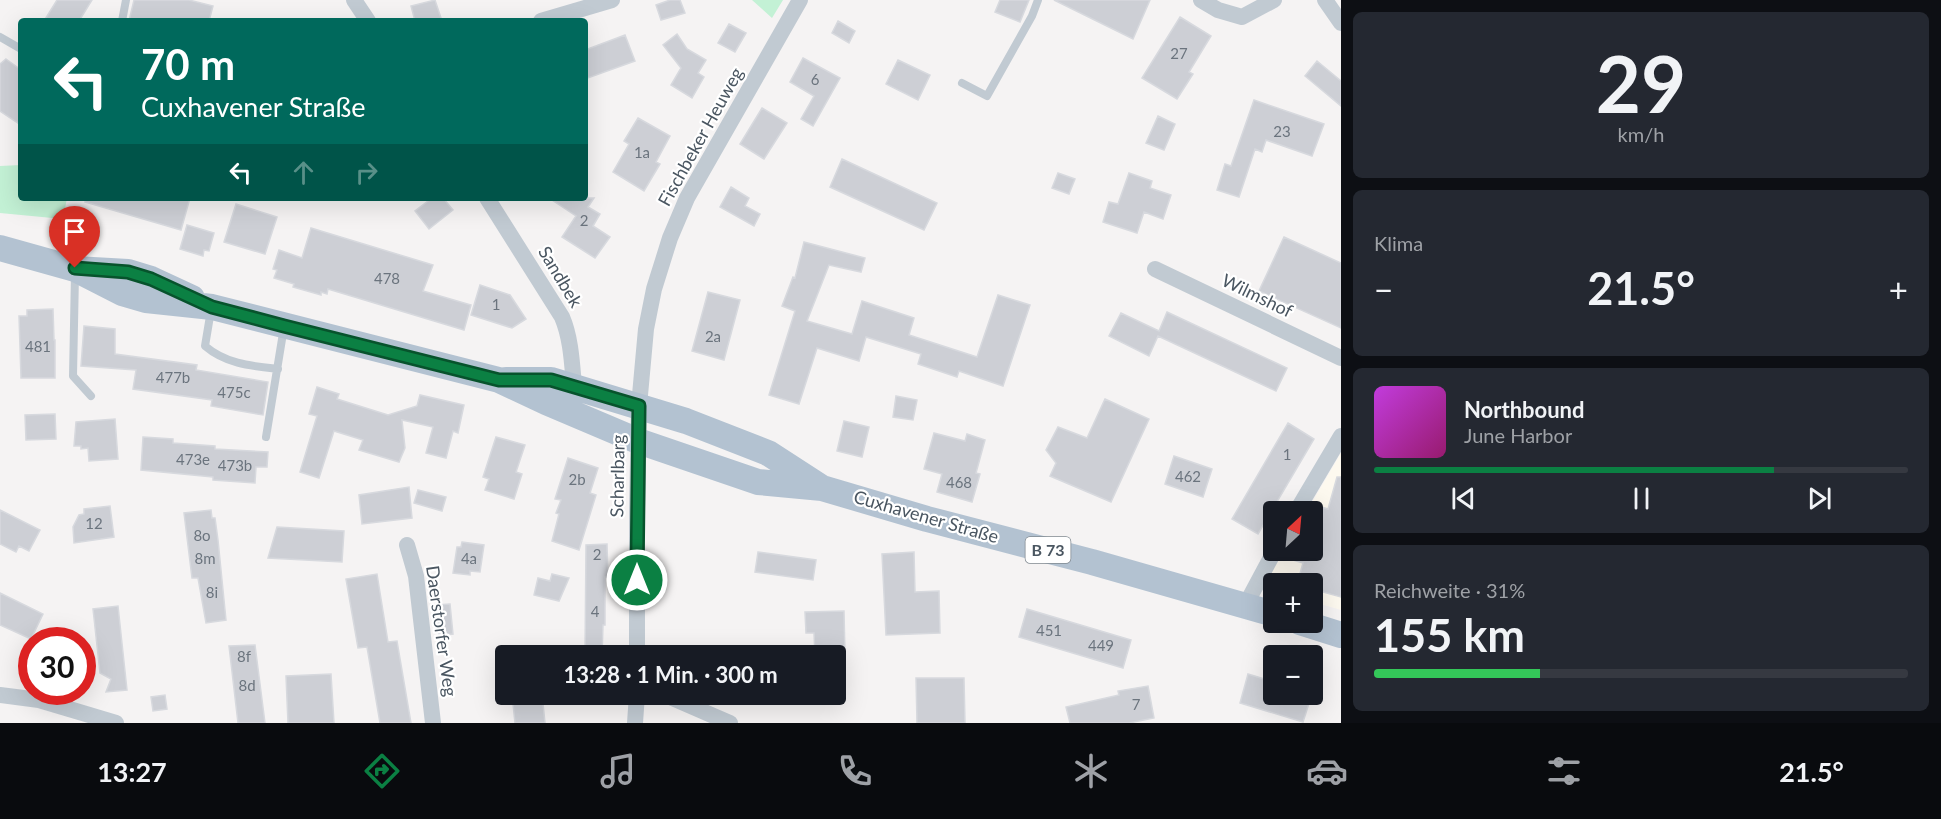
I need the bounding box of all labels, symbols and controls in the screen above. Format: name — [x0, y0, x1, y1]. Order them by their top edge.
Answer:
text: 29 — [1596, 36, 1686, 130]
text: 70 m — [141, 39, 235, 89]
icon: left — [42, 42, 120, 120]
house number: 27 — [1170, 44, 1188, 62]
street label: Fischbeker Heuweg — [653, 63, 747, 210]
house number: 6 — [811, 70, 820, 88]
text: Cuxhavener Straße — [141, 90, 366, 123]
house number: 23 — [1273, 122, 1291, 140]
text: km/h — [1618, 122, 1664, 146]
house number: 1a — [634, 143, 650, 161]
icon: left — [224, 156, 257, 189]
icon: ahead — [287, 156, 320, 189]
icon: right — [350, 156, 383, 189]
pin — [49, 206, 100, 268]
house number: 2 — [580, 211, 588, 229]
icon: arrive — [58, 215, 91, 248]
text: Klima — [1374, 231, 1423, 255]
street label: Sandbek — [534, 242, 588, 312]
text: 21.5° — [1587, 261, 1695, 315]
house number: 478 — [374, 269, 400, 287]
street label: Wilmshof — [1218, 269, 1297, 322]
text: − — [1374, 269, 1393, 309]
text: + — [1889, 269, 1908, 309]
house number: 1 — [492, 295, 500, 313]
house number: 2a — [705, 327, 721, 345]
house number: 481 — [25, 337, 51, 355]
house number: 477b — [156, 368, 190, 386]
house number: 475c — [217, 383, 251, 401]
text: Northbound — [1464, 396, 1584, 423]
text: June Harbor — [1464, 423, 1572, 447]
street label: Scharlbarg — [605, 434, 629, 518]
house number: 1 — [1283, 445, 1291, 463]
house number: 473e — [176, 450, 210, 468]
house number: 473b — [218, 456, 252, 474]
house number: 462 — [1175, 467, 1201, 485]
house number: 2b — [568, 470, 586, 488]
house number: 468 — [946, 473, 972, 491]
icon: previous — [1447, 482, 1480, 515]
icon: pause — [1625, 482, 1658, 515]
icon: next — [1803, 482, 1836, 515]
street label: Cuxhavener Straße — [851, 485, 1001, 547]
north arrow — [1263, 501, 1323, 561]
map controls — [1263, 501, 1323, 705]
house number: 12 — [85, 514, 103, 532]
house number: 8o — [193, 526, 211, 544]
road number: B 73 — [1026, 537, 1070, 563]
house number: 2 — [593, 545, 601, 563]
position arrow — [605, 548, 669, 612]
house number: 8m — [194, 549, 216, 567]
house number: 4a — [461, 549, 477, 567]
street label: Daerstorfer Weg — [422, 564, 462, 698]
button: + — [1263, 573, 1323, 633]
text: Reichweite · 31% — [1374, 578, 1525, 602]
house number: 8i — [206, 583, 218, 601]
house number: 4 — [591, 602, 600, 620]
text: 155 km — [1374, 608, 1525, 662]
house number: 451 — [1036, 621, 1062, 639]
speed limit sign: 30 — [18, 627, 96, 705]
house number: 449 — [1088, 636, 1114, 654]
button: − — [1263, 645, 1323, 705]
house number: 8f — [237, 647, 252, 665]
text: 13:28 · 1 Min. · 300 m — [563, 661, 778, 688]
house number: 8d — [238, 676, 256, 694]
house number: 7 — [1132, 695, 1141, 713]
icon: directions — [361, 750, 403, 792]
icon: music — [597, 750, 639, 792]
icon: phone — [834, 750, 876, 792]
icon: climate — [1070, 750, 1112, 792]
icon: car — [1306, 750, 1348, 792]
icon: filters — [1543, 750, 1585, 792]
text: 13:27 — [97, 755, 167, 788]
text: 21.5° — [1779, 755, 1844, 788]

